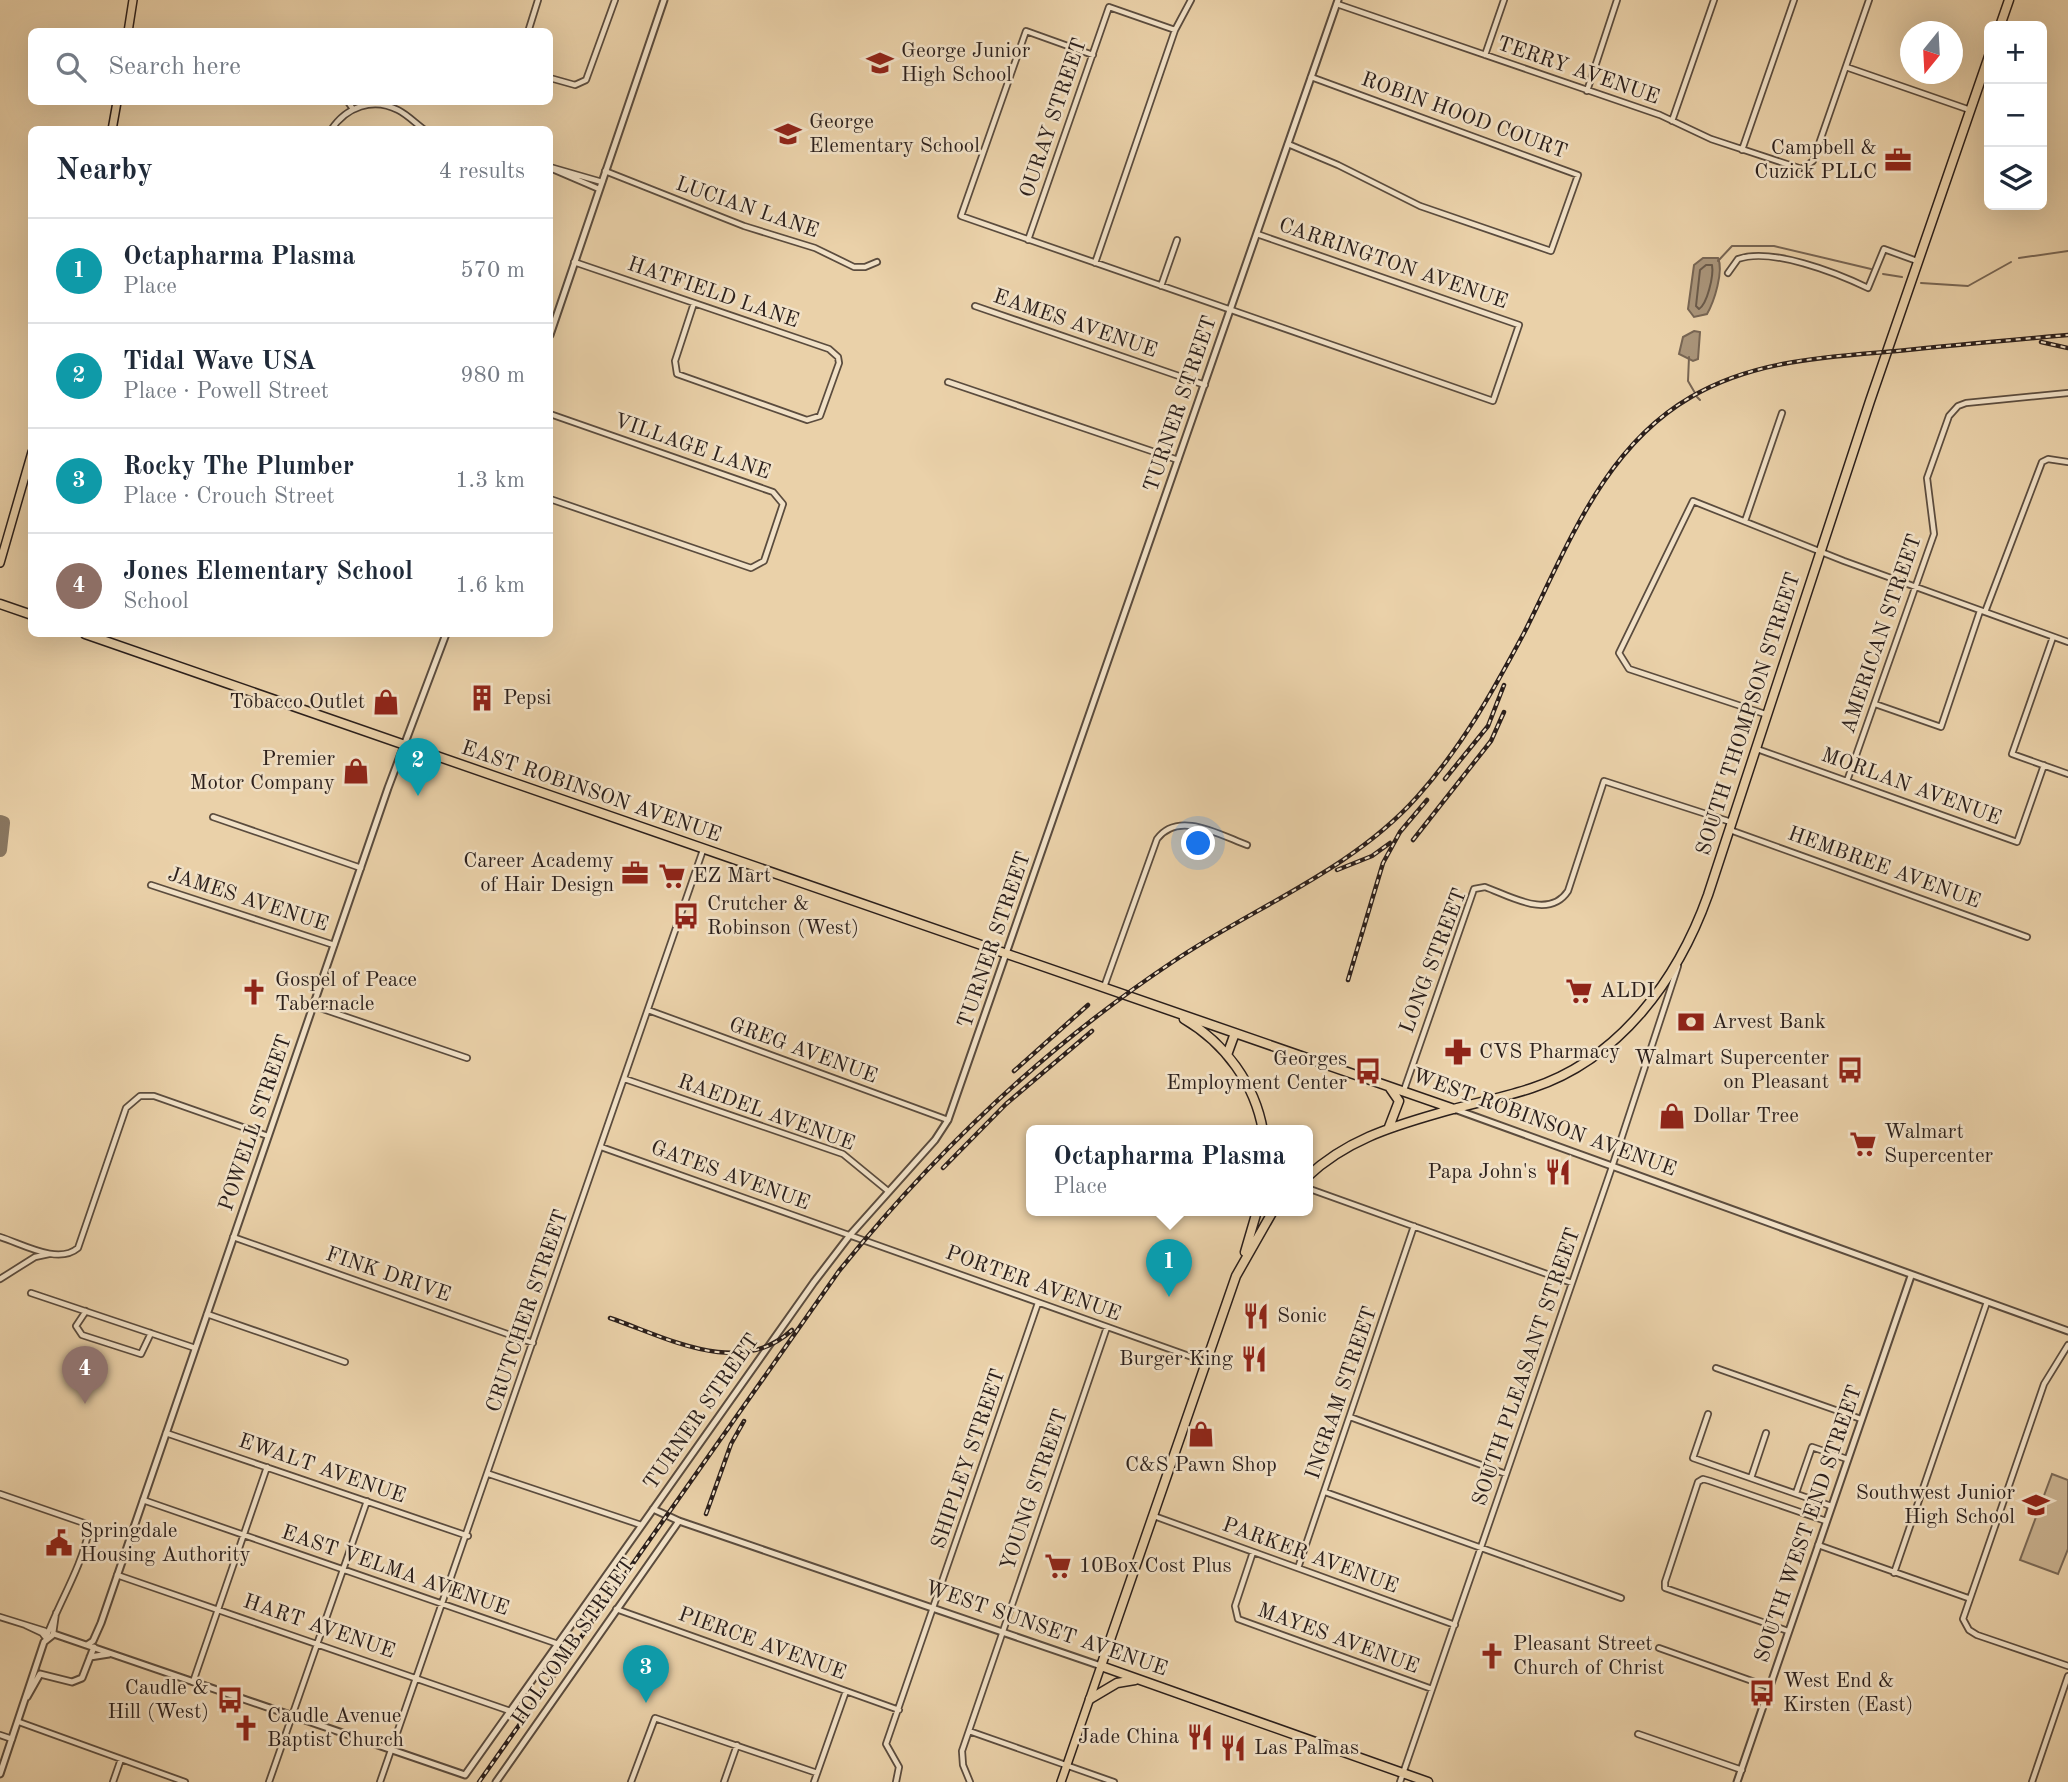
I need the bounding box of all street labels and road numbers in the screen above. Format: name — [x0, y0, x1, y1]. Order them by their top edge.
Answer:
street label: TERRY AVENUE — [1494, 33, 1662, 109]
street label: OURAY STREET — [1017, 36, 1091, 200]
street label: ROBIN HOOD COURT — [1358, 69, 1570, 163]
street label: LUCIAN LANE — [673, 174, 821, 242]
street label: CARRINGTON AVENUE — [1276, 215, 1510, 313]
street label: HATFIELD LANE — [625, 254, 801, 332]
street label: EAMES AVENUE — [990, 286, 1160, 362]
street label: TURNER STREET — [1141, 313, 1221, 495]
street label: VILLAGE LANE — [611, 410, 773, 484]
street label: AMERICAN STREET — [1838, 532, 1926, 736]
street label: SOUTH THOMPSON STREET — [1693, 570, 1805, 858]
street label: EAST ROBINSON AVENUE — [458, 738, 724, 846]
street label: MORLAN AVENUE — [1818, 745, 2004, 829]
street label: HEMBREE AVENUE — [1785, 823, 1983, 913]
street label: TURNER STREET — [955, 849, 1035, 1031]
street label: JAMES AVENUE — [165, 864, 331, 936]
street label: LONG STREET — [1397, 886, 1471, 1036]
street label: GREG AVENUE — [726, 1014, 880, 1088]
street label: POWELL STREET — [216, 1032, 296, 1214]
street label: WEST ROBINSON AVENUE — [1409, 1065, 1679, 1181]
street label: RAEDEL AVENUE — [675, 1071, 857, 1155]
street label: GATES AVENUE — [648, 1138, 812, 1214]
street label: CRUTCHER STREET — [483, 1207, 573, 1415]
street label: SOUTH PLEASANT STREET — [1469, 1225, 1585, 1509]
street label: PORTER AVENUE — [943, 1243, 1123, 1325]
street label: FINK DRIVE — [323, 1244, 453, 1306]
street label: INGRAM STREET — [1303, 1304, 1381, 1482]
street label: TURNER STREET — [640, 1330, 764, 1494]
street label: SHIPLEY STREET — [928, 1366, 1010, 1552]
street label: SOUTH WEST END STREET — [1752, 1383, 1866, 1665]
street label: YOUNG STREET — [998, 1407, 1072, 1573]
street label: EWALT AVENUE — [236, 1431, 408, 1507]
street label: PARKER AVENUE — [1219, 1514, 1401, 1598]
street label: EAST VELMA AVENUE — [279, 1522, 511, 1620]
street label: HOLCOMB STREET — [508, 1554, 640, 1730]
street label: WEST SUNSET AVENUE — [922, 1578, 1170, 1680]
street label: HART AVENUE — [240, 1591, 398, 1663]
street label: MAYES AVENUE — [1254, 1600, 1422, 1678]
street label: PIERCE AVENUE — [675, 1604, 849, 1684]

